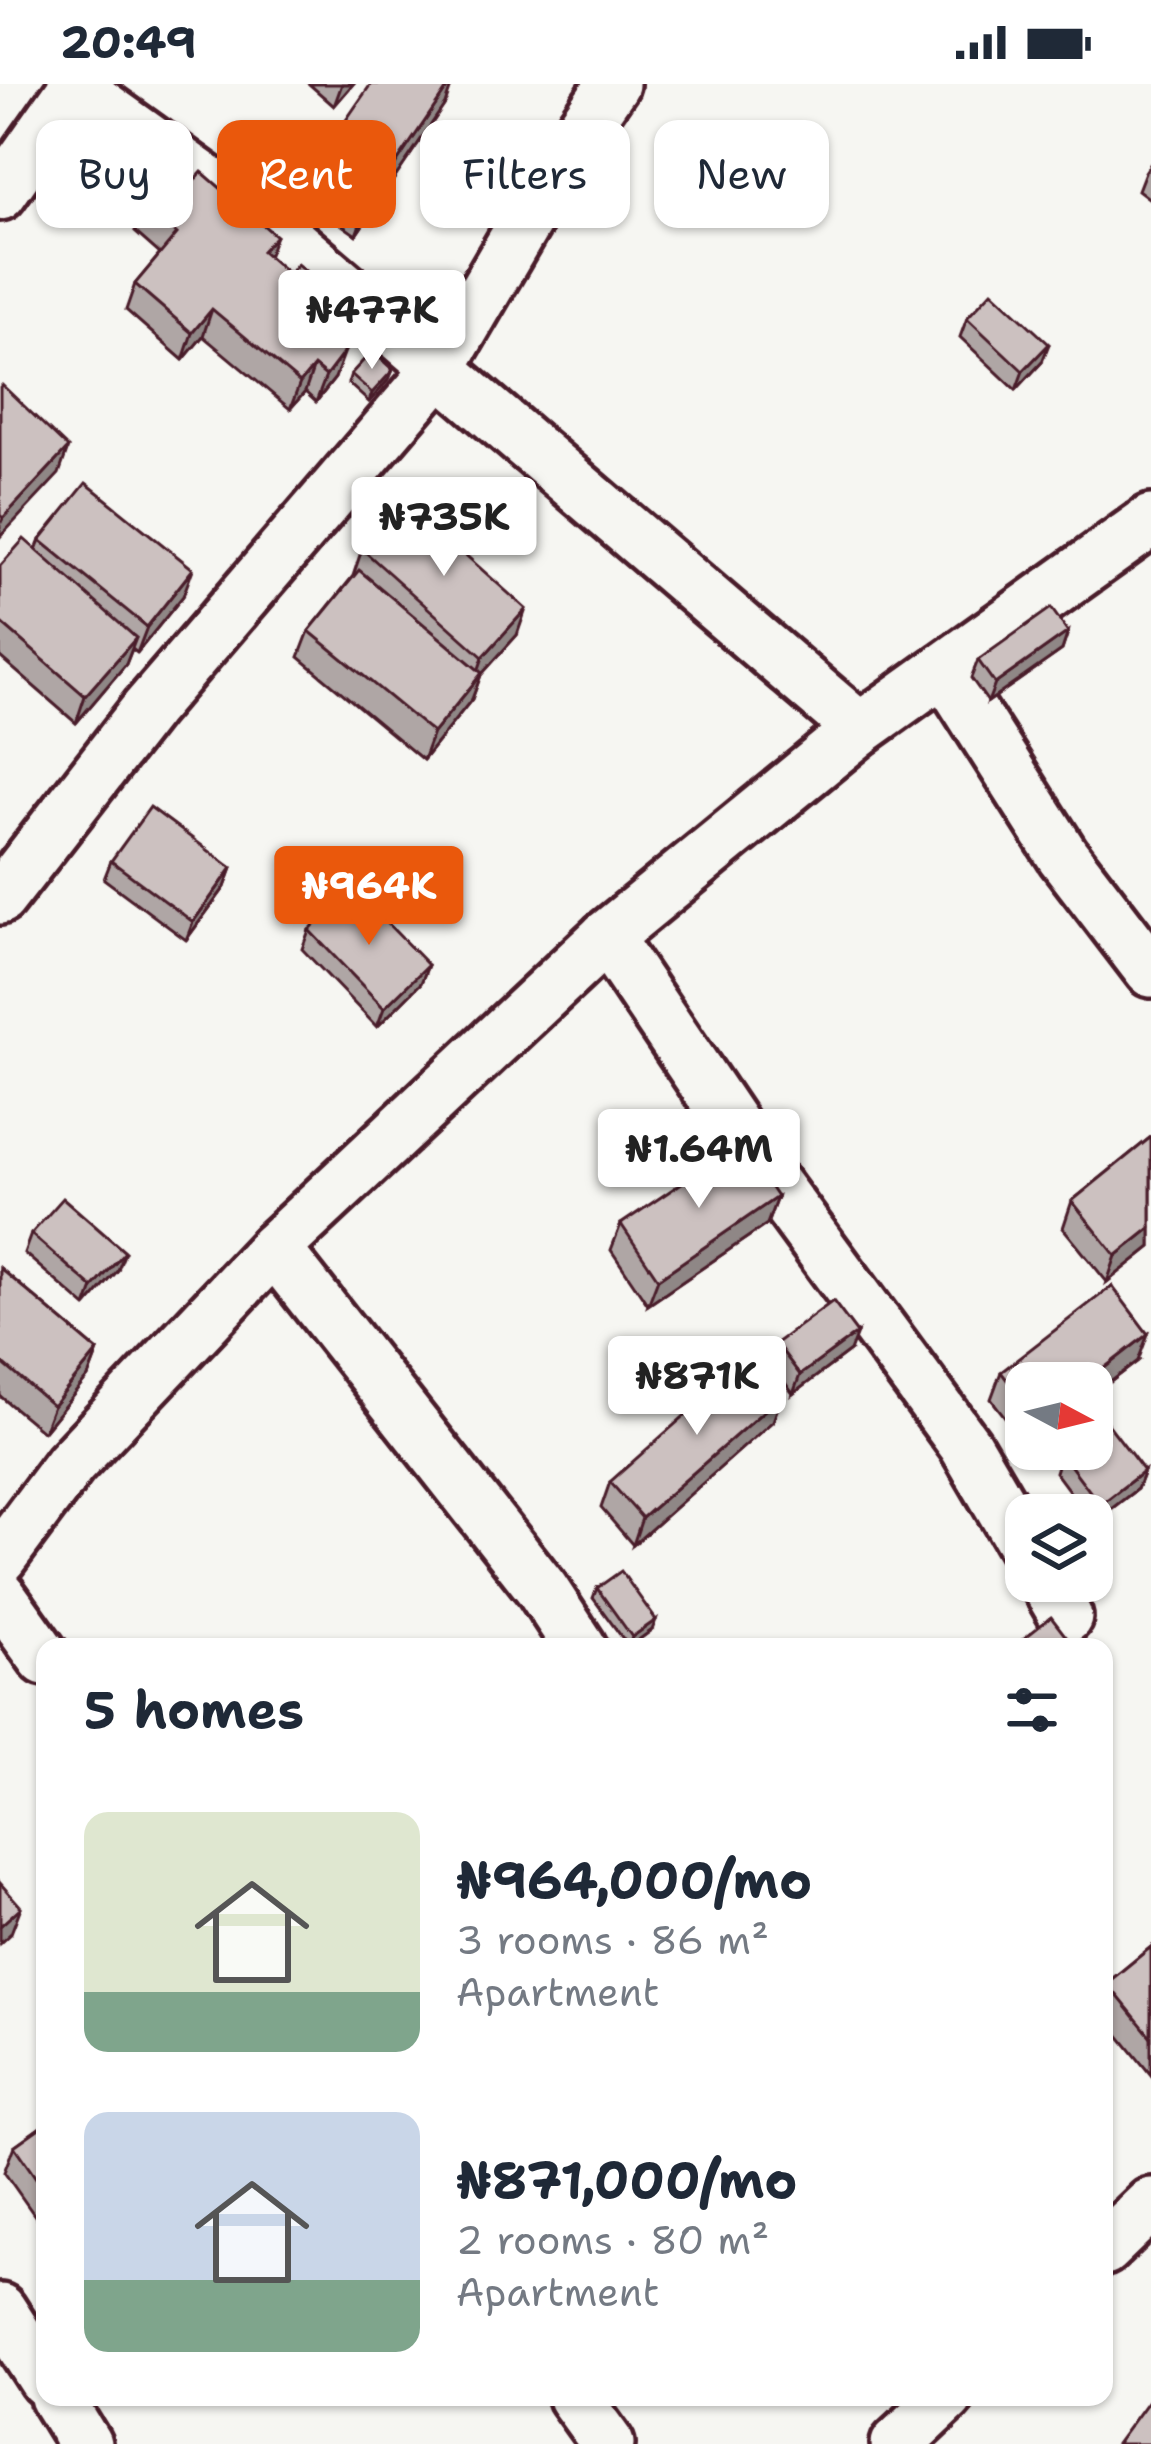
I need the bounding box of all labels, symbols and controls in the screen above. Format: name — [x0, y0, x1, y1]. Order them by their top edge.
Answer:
text: 20:49 — [60, 12, 197, 72]
chip: Buy — [36, 120, 193, 228]
chip: Rent — [217, 120, 396, 228]
chip: Filters — [420, 120, 630, 228]
chip: New — [654, 120, 829, 228]
pin: ₦477K — [288, 270, 456, 372]
text: ₦477K — [305, 283, 439, 335]
pin: ₦735K — [360, 477, 528, 579]
text: ₦735K — [379, 490, 510, 542]
pin: ₦964K — [285, 846, 453, 948]
text: ₦964K — [301, 859, 437, 911]
pin: ₦1.64M — [601, 1109, 797, 1211]
text: ₦1.64M — [625, 1122, 773, 1174]
pin: ₦871K — [613, 1336, 781, 1438]
text: ₦871K — [635, 1349, 759, 1401]
north arrow — [1005, 1362, 1113, 1470]
map controls — [1005, 1362, 1113, 1602]
button: layers — [1005, 1494, 1113, 1602]
text: 5 homes — [84, 1676, 304, 1744]
icon: filters — [999, 1677, 1065, 1743]
text: ₦964,000/mo — [456, 1846, 812, 1914]
icon: home — [180, 1860, 324, 2004]
text: 3 rooms · 86 m² — [456, 1914, 769, 1966]
text: Apartment — [456, 1966, 659, 2018]
text: ₦871,000/mo — [456, 2146, 798, 2214]
icon: home — [180, 2160, 324, 2304]
text: 2 rooms · 80 m² — [456, 2214, 769, 2266]
text: Apartment — [456, 2266, 659, 2318]

